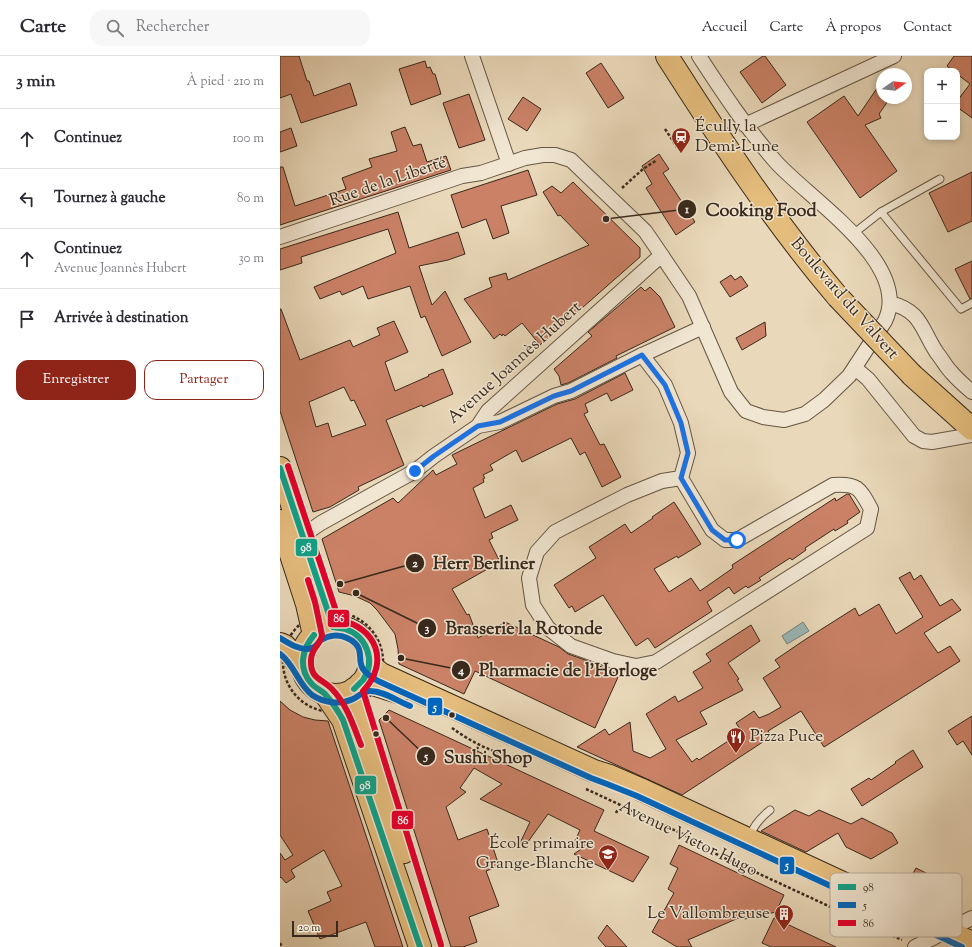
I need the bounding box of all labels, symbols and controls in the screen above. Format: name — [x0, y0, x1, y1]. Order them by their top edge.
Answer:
search box — [90, 10, 370, 46]
text: Carte — [20, 14, 66, 41]
icon: search — [104, 17, 126, 39]
text: Rechercher — [136, 17, 209, 38]
text: Accueil — [702, 18, 747, 38]
text: Carte — [769, 18, 803, 38]
text: À propos — [825, 18, 881, 38]
text: Contact — [903, 18, 952, 38]
north arrow — [876, 68, 912, 104]
map controls — [924, 68, 960, 140]
button: + — [924, 68, 960, 104]
text: 3 min — [16, 70, 55, 94]
text: À pied · 210 m — [187, 73, 264, 91]
button: − — [924, 104, 960, 140]
place label: Écully la Demi-Lune — [695, 115, 779, 159]
station icon: Écully la Demi-Lune — [670, 126, 692, 154]
icon: ahead — [16, 128, 38, 150]
text: Continuez — [54, 128, 122, 149]
text: 100 m — [232, 130, 264, 148]
street label: Rue de la Liberté — [326, 151, 450, 213]
icon: left — [16, 188, 38, 210]
text: Tournez à gauche — [54, 188, 165, 209]
text: 80 m — [237, 190, 264, 208]
callout: Cooking Food — [677, 194, 824, 224]
text: Cooking Food — [705, 199, 817, 225]
text: 1 — [684, 201, 690, 219]
street label: Boulevard du Valvert — [784, 233, 904, 365]
text: Continuez — [54, 239, 122, 260]
icon: ahead — [16, 248, 38, 270]
text: 30 m — [238, 250, 264, 268]
text: Avenue Joannès Hubert — [54, 260, 186, 278]
street label: Avenue Joannès Hubert — [443, 296, 587, 430]
icon: arrive — [16, 308, 38, 330]
text: Arrivée à destination — [54, 308, 189, 329]
button: Enregistrer — [16, 360, 136, 400]
button: Partager — [144, 360, 264, 400]
route end — [406, 462, 424, 480]
route start — [728, 531, 746, 549]
line badge: 98 — [295, 538, 318, 557]
text: 98 — [301, 540, 312, 556]
callout: Herr Berliner — [405, 548, 543, 578]
text: Herr Berliner — [433, 552, 535, 578]
text: 2 — [412, 555, 418, 573]
line badge: 86 — [327, 609, 350, 628]
text: 86 — [334, 611, 345, 627]
callout: Brasserie la Rotonde — [417, 613, 610, 643]
text: Brasserie la Rotonde — [445, 617, 603, 643]
text: 3 — [425, 620, 430, 638]
callout: Pharmacie de l'Horloge — [451, 655, 665, 685]
text: Pharmacie de l'Horloge — [479, 659, 658, 685]
text: 4 — [457, 662, 464, 680]
line badge: 5 — [427, 697, 443, 716]
text: 5 — [432, 700, 437, 716]
unlabelled marker — [447, 710, 457, 720]
place label: Pizza Puce — [750, 725, 823, 749]
restaurant icon: Pizza Puce — [725, 726, 747, 754]
unlabelled marker — [371, 729, 381, 739]
callout: Sushi Shop — [416, 741, 540, 771]
text: Sushi Shop — [444, 746, 532, 772]
text: 5 — [423, 748, 429, 766]
line badge: 98 — [354, 775, 377, 795]
text: 98 — [360, 778, 371, 794]
street label: Avenue Victor Hugo — [615, 795, 761, 883]
line badge: 86 — [391, 810, 414, 830]
text: 86 — [398, 813, 409, 829]
place label: École primaire Grange-Blanche — [476, 832, 594, 876]
school or university icon: École primaire Grange-Blanche — [597, 843, 619, 871]
line badge: 5 — [779, 856, 795, 875]
text: 5 — [784, 858, 789, 874]
legend — [830, 873, 962, 937]
text: 98 — [863, 880, 874, 896]
text: 5 — [862, 898, 867, 914]
place label: Le Vallombreuse — [647, 902, 770, 926]
building icon: Le Vallombreuse — [773, 903, 795, 931]
text: 86 — [863, 916, 874, 932]
scale bar — [292, 919, 338, 938]
text: 20 m — [298, 920, 320, 936]

